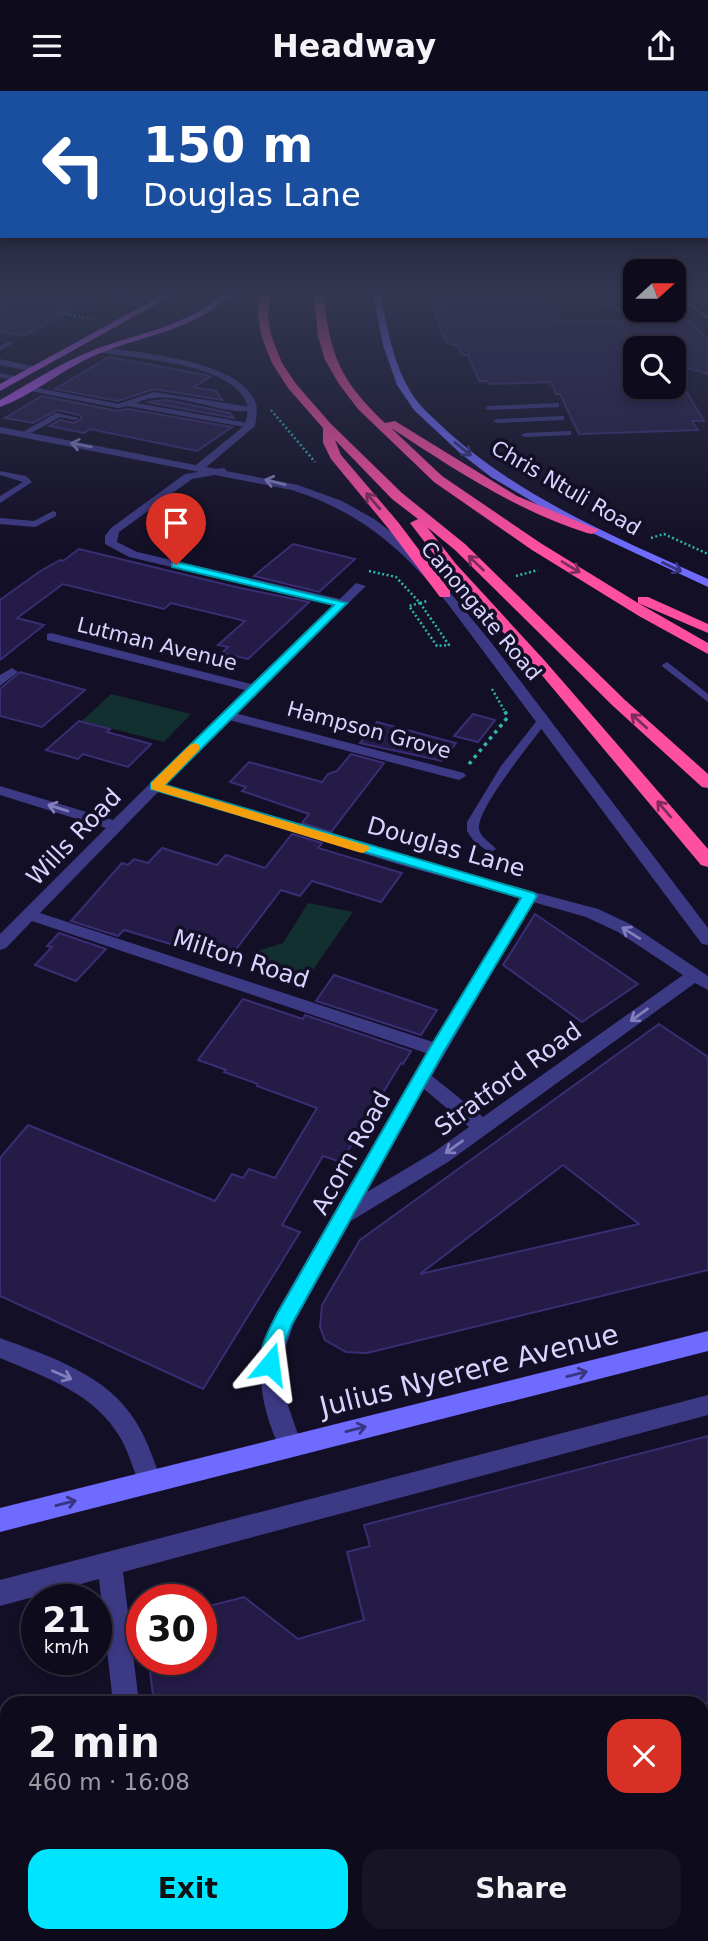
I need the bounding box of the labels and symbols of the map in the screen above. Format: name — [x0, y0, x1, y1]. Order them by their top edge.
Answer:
north arrow — [623, 259, 686, 322]
street label: Chris Ntuli Road — [487, 436, 645, 540]
one-way arrow — [70, 438, 93, 451]
one-way arrow — [453, 442, 471, 457]
one-way arrow — [264, 475, 287, 489]
pin — [146, 493, 206, 565]
one-way arrow — [365, 493, 381, 511]
street label: Canongate Road — [416, 537, 546, 685]
one-way arrow — [467, 554, 484, 571]
one-way arrow — [561, 560, 581, 574]
one-way arrow — [661, 561, 682, 574]
street label: Lutman Avenue — [74, 612, 240, 676]
street label: Hampson Grove — [284, 697, 454, 763]
one-way arrow — [631, 712, 648, 729]
street label: Wills Road — [21, 783, 127, 891]
one-way arrow — [47, 800, 69, 813]
one-way arrow — [656, 801, 672, 819]
street label: Douglas Lane — [364, 811, 528, 883]
street label: Milton Road — [170, 924, 312, 994]
one-way arrow — [621, 925, 641, 939]
one-way arrow — [630, 1007, 649, 1022]
street label: Stratford Road — [429, 1016, 587, 1142]
street label: Acorn Road — [306, 1087, 396, 1219]
one-way arrow — [445, 1140, 464, 1154]
street label: Julius Nyerere Avenue — [314, 1317, 622, 1424]
position arrow — [233, 1327, 307, 1401]
one-way arrow — [565, 1367, 588, 1380]
one-way arrow — [51, 1369, 72, 1382]
one-way arrow — [344, 1422, 367, 1435]
one-way arrow — [54, 1496, 77, 1509]
speed limit sign: 30 — [126, 1584, 217, 1675]

